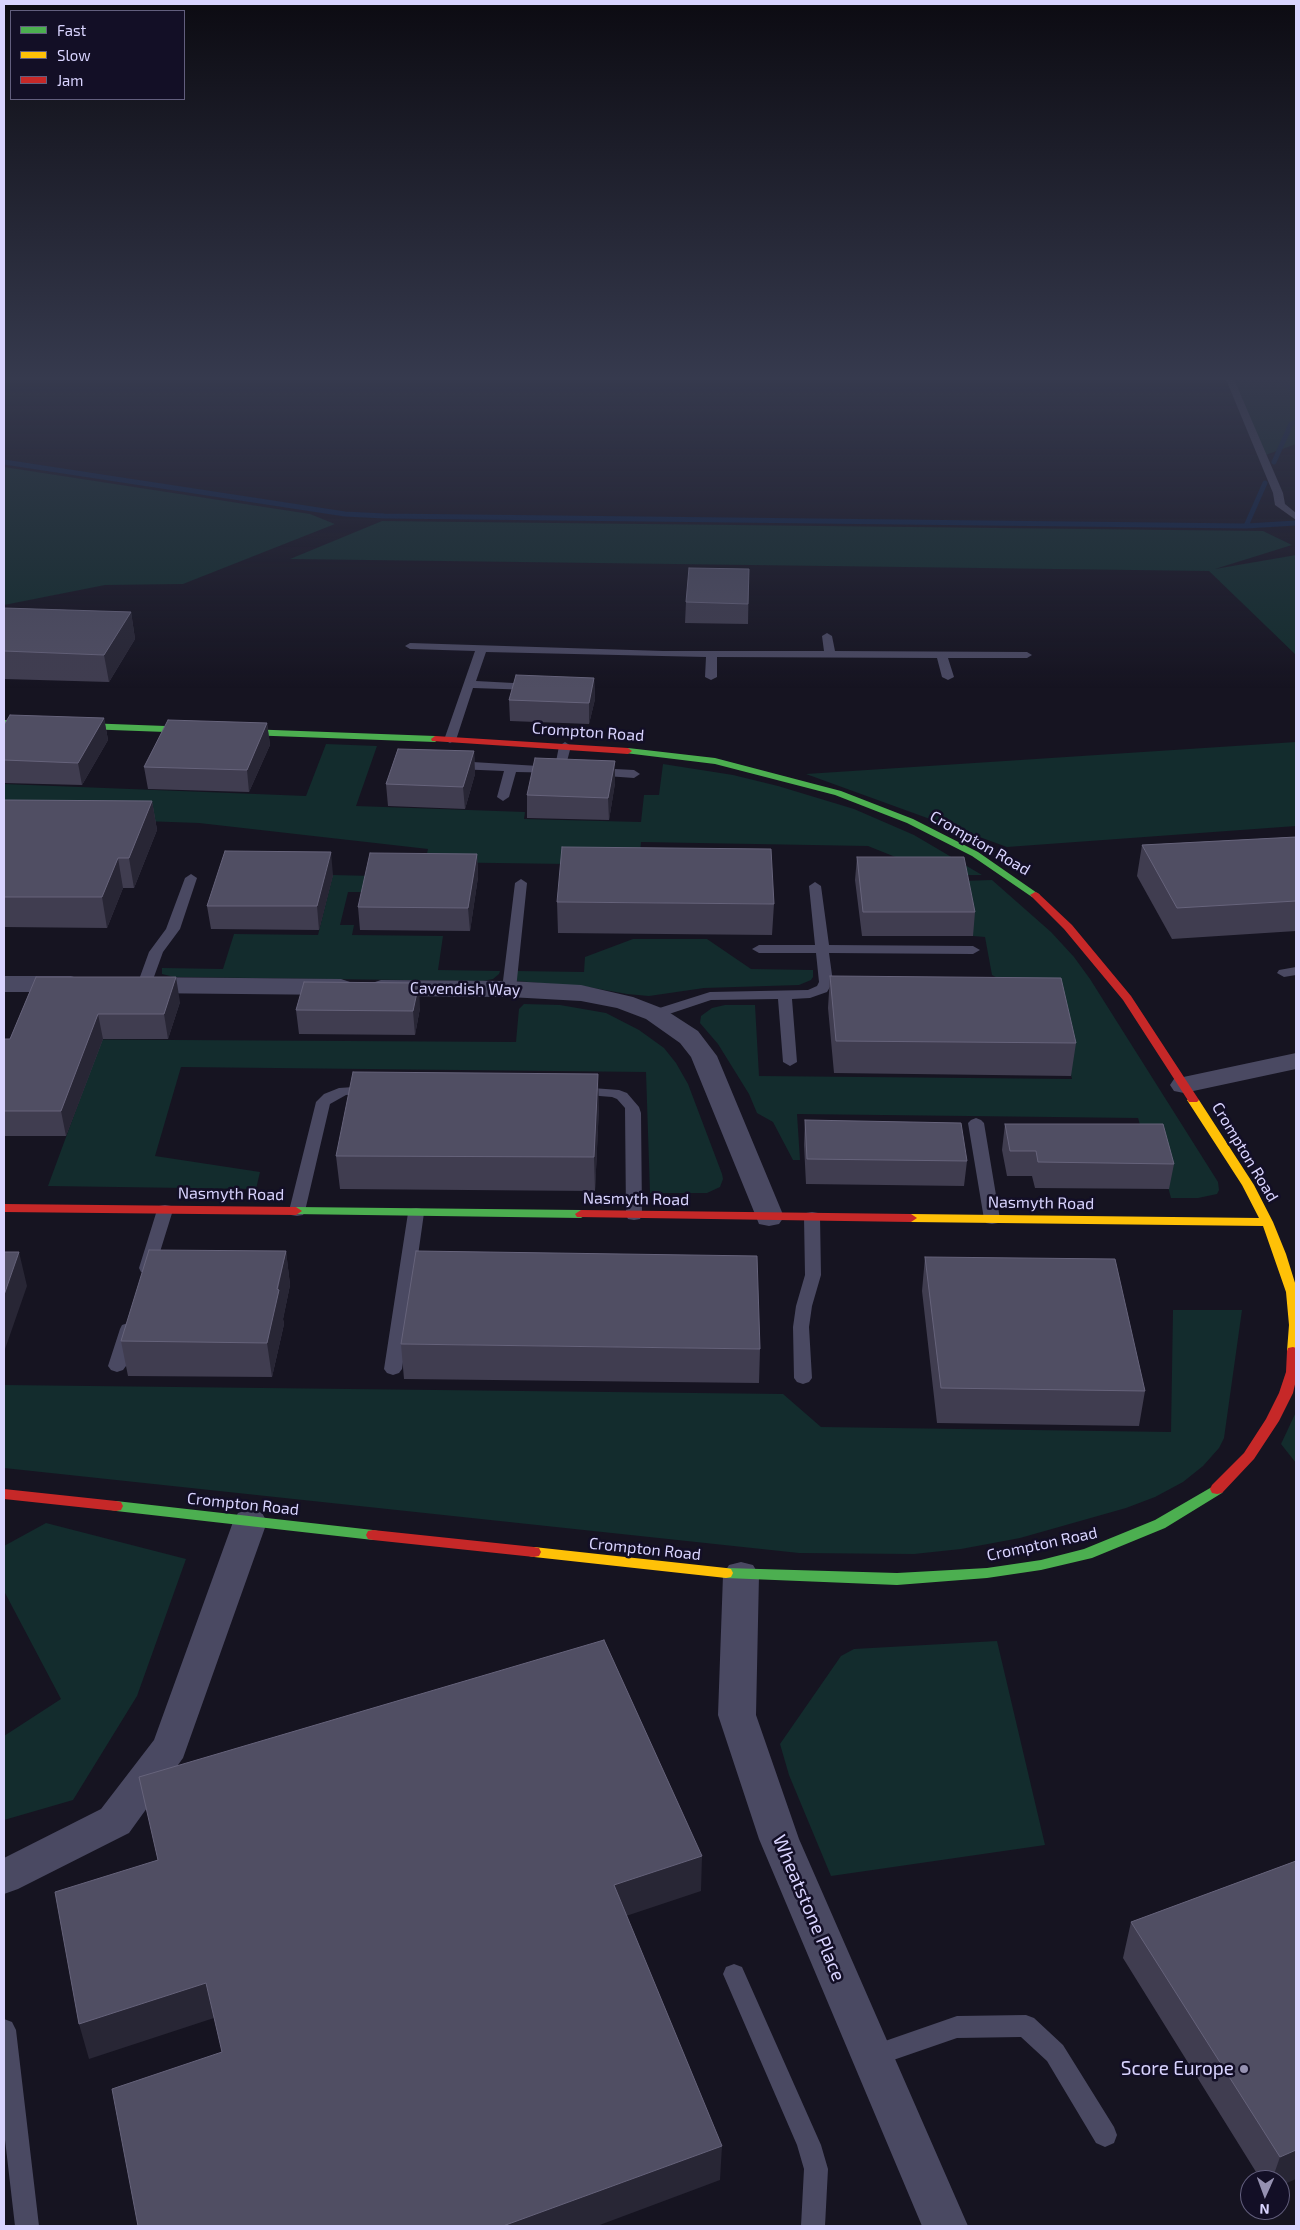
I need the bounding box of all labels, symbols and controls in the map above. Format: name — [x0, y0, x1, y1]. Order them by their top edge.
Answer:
legend — [10, 10, 185, 100]
text: Fast — [57, 21, 86, 39]
text: Slow — [57, 46, 91, 64]
text: Jam — [57, 71, 83, 89]
street label: Crompton Road — [531, 718, 645, 746]
street label: Crompton Road — [926, 807, 1034, 879]
street label: Cavendish Way — [410, 978, 520, 1000]
street label: Crompton Road — [1208, 1099, 1282, 1205]
street label: Nasmyth Road — [178, 1183, 284, 1205]
street label: Nasmyth Road — [583, 1188, 689, 1210]
street label: Nasmyth Road — [988, 1192, 1094, 1214]
street label: Crompton Road — [186, 1489, 300, 1519]
street label: Crompton Road — [985, 1523, 1099, 1565]
street label: Crompton Road — [588, 1534, 702, 1564]
street label: Wheatstone Place — [768, 1831, 850, 1985]
place label: Score Europe — [1121, 2058, 1234, 2080]
marker: Score Europe — [1238, 2063, 1250, 2075]
north arrow — [1240, 2170, 1290, 2220]
text: N — [1259, 2201, 1270, 2218]

